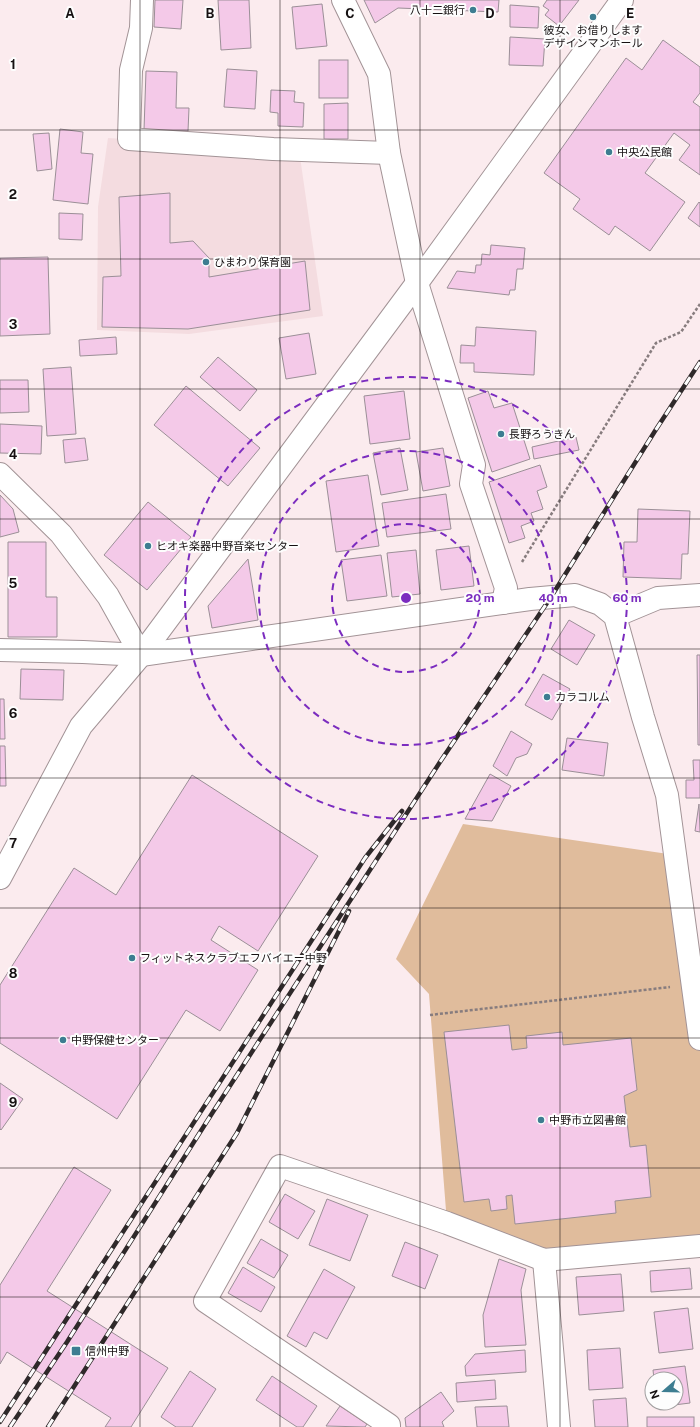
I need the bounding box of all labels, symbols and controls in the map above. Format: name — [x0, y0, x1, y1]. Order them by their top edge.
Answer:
place label: 八十二銀行 — [410, 4, 465, 16]
marker: 八十二銀行 — [468, 5, 478, 15]
text: A — [65, 6, 75, 21]
text: B — [206, 6, 215, 21]
text: C — [345, 6, 355, 21]
text: D — [485, 6, 495, 21]
text: E — [626, 6, 634, 21]
marker: 彼女、お借りします デザインマンホール — [588, 12, 598, 22]
place label: 彼女、お借りします デザインマンホール — [544, 24, 643, 49]
text: 1 — [10, 57, 16, 72]
place label: 中央公民館 — [617, 146, 672, 158]
marker: 中央公民館 — [604, 147, 614, 157]
text: 2 — [9, 187, 17, 202]
place label: ひまわり保育園 — [214, 256, 291, 268]
marker: ひまわり保育園 — [201, 257, 211, 267]
text: 3 — [9, 317, 18, 332]
place label: 長野ろうきん — [509, 428, 575, 440]
marker: 長野ろうきん — [496, 429, 506, 439]
text: 4 — [9, 447, 18, 462]
place label: ヒオキ楽器中野音楽センター — [156, 540, 299, 552]
marker: ヒオキ楽器中野音楽センター — [143, 541, 153, 551]
text: 5 — [9, 576, 18, 591]
centre of rings — [399, 591, 413, 605]
text: 20 m — [466, 591, 495, 605]
text: 40 m — [538, 591, 568, 605]
text: 60 m — [612, 591, 642, 605]
place label: カラコルム — [555, 691, 610, 703]
marker: カラコルム — [542, 692, 552, 702]
text: 6 — [9, 706, 18, 721]
text: 7 — [9, 836, 17, 851]
place label: フィットネスクラブエフバイエー中野 — [140, 952, 327, 964]
marker: フィットネスクラブエフバイエー中野 — [127, 953, 137, 963]
text: 8 — [9, 966, 18, 981]
place label: 中野保健センター — [71, 1034, 159, 1046]
marker: 中野保健センター — [58, 1035, 68, 1045]
text: 9 — [9, 1095, 17, 1110]
place label: 中野市立図書館 — [549, 1114, 626, 1126]
marker: 中野市立図書館 — [536, 1115, 546, 1125]
marker: 信州中野 — [70, 1345, 82, 1357]
place label: 信州中野 — [85, 1345, 129, 1357]
north arrow — [644, 1371, 684, 1411]
text: N — [647, 1388, 662, 1401]

